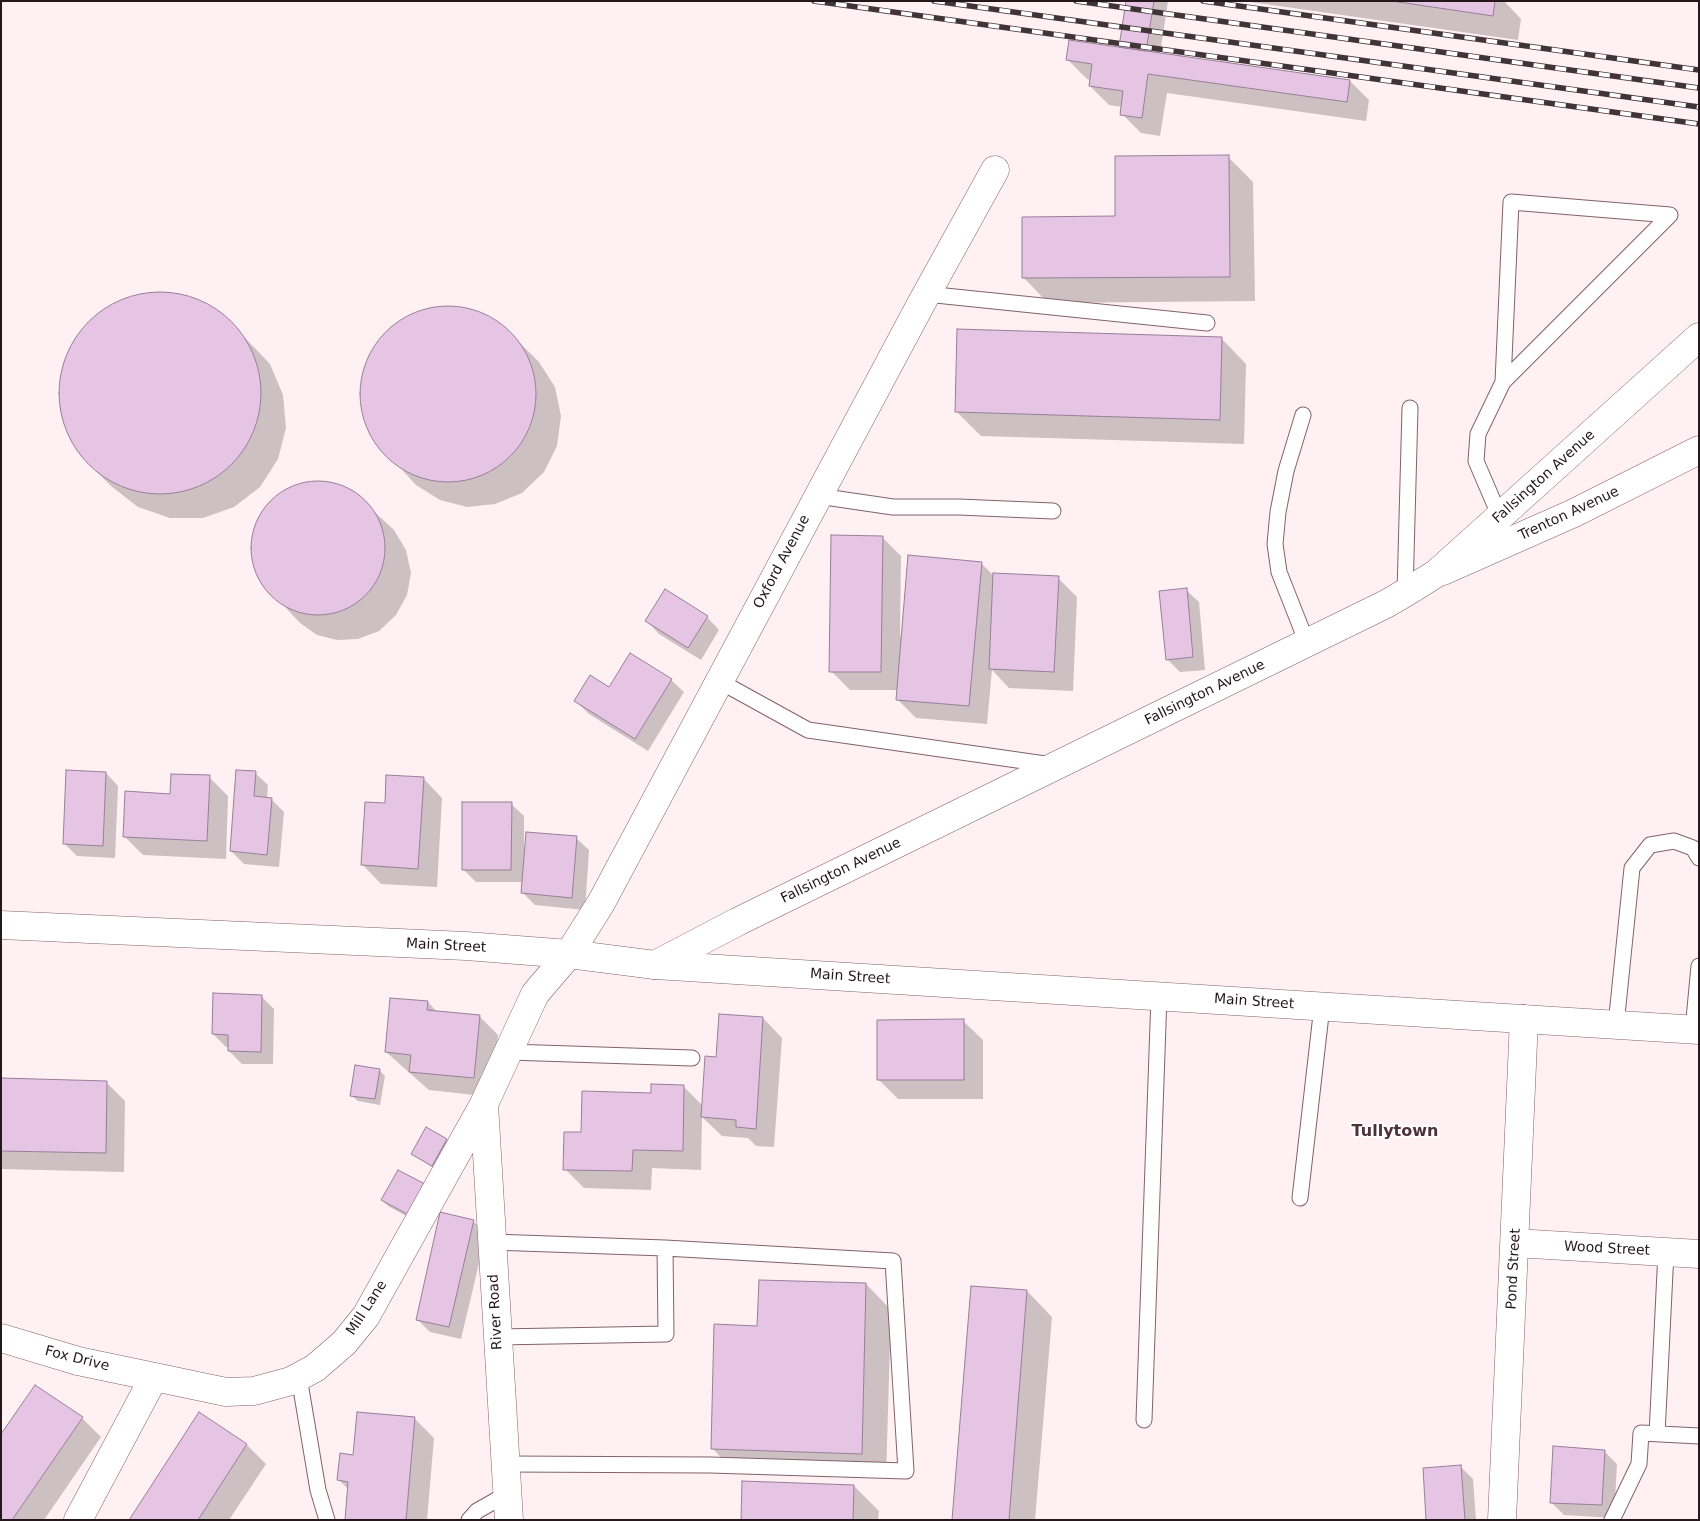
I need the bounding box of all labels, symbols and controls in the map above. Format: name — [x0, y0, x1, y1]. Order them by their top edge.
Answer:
street label: Fallsington Avenue — [1490, 427, 1598, 527]
street label: Trenton Avenue — [1516, 483, 1622, 545]
street label: Oxford Avenue — [750, 512, 814, 612]
street label: Fallsington Avenue — [1142, 657, 1268, 729]
street label: Fallsington Avenue — [778, 835, 904, 907]
street label: Main Street — [405, 936, 487, 956]
street label: Main Street — [809, 966, 891, 988]
street label: Main Street — [1213, 991, 1295, 1013]
district label: Tullytown — [1352, 1122, 1438, 1142]
street label: Pond Street — [1503, 1228, 1525, 1310]
street label: Wood Street — [1564, 1238, 1650, 1260]
street label: River Road — [486, 1274, 506, 1350]
street label: Mill Lane — [343, 1277, 391, 1339]
street label: Fox Drive — [43, 1343, 111, 1375]

